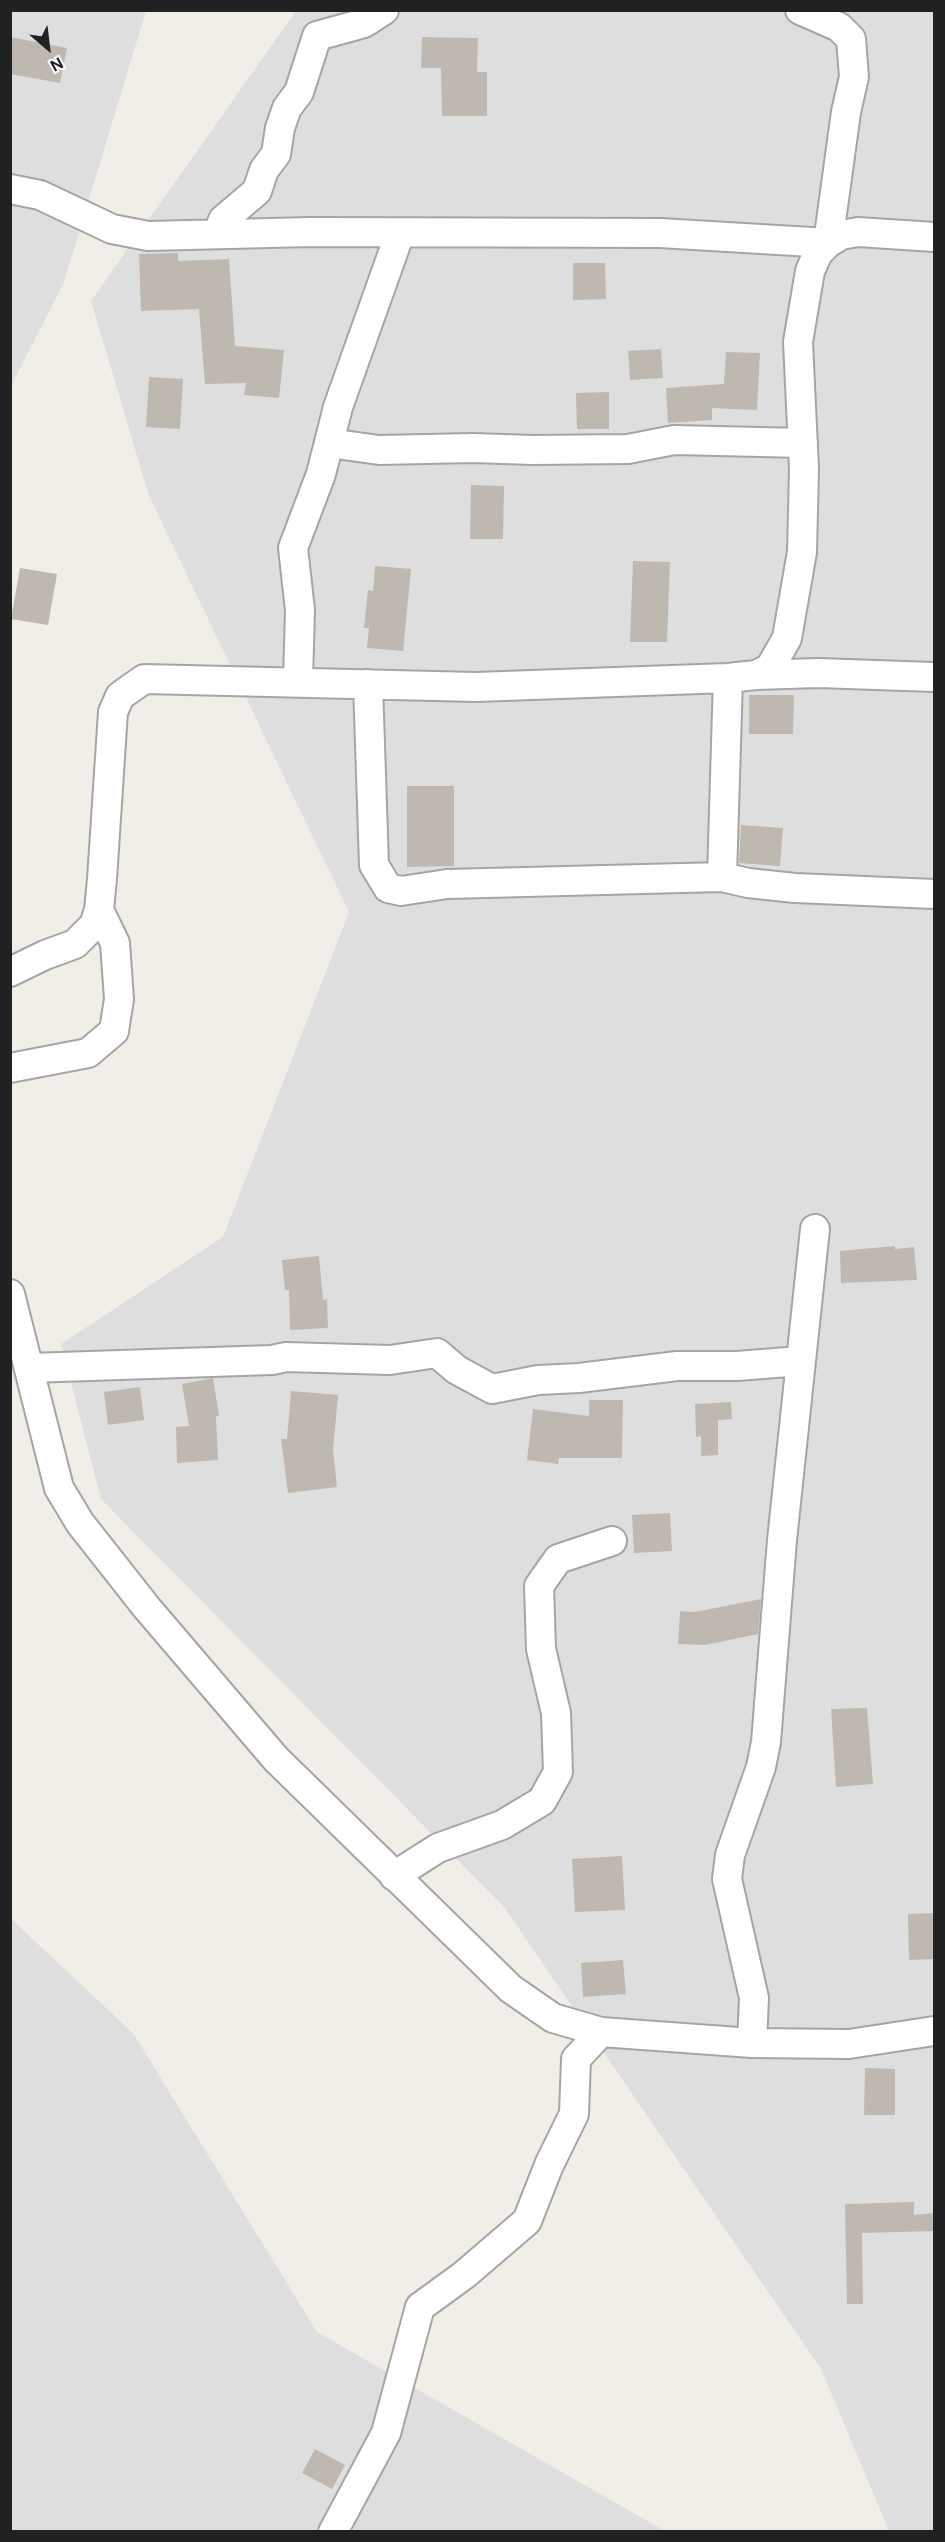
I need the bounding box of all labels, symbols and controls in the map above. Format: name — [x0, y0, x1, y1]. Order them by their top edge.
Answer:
north arrow — [18, 18, 78, 78]
text: N — [47, 52, 67, 76]

